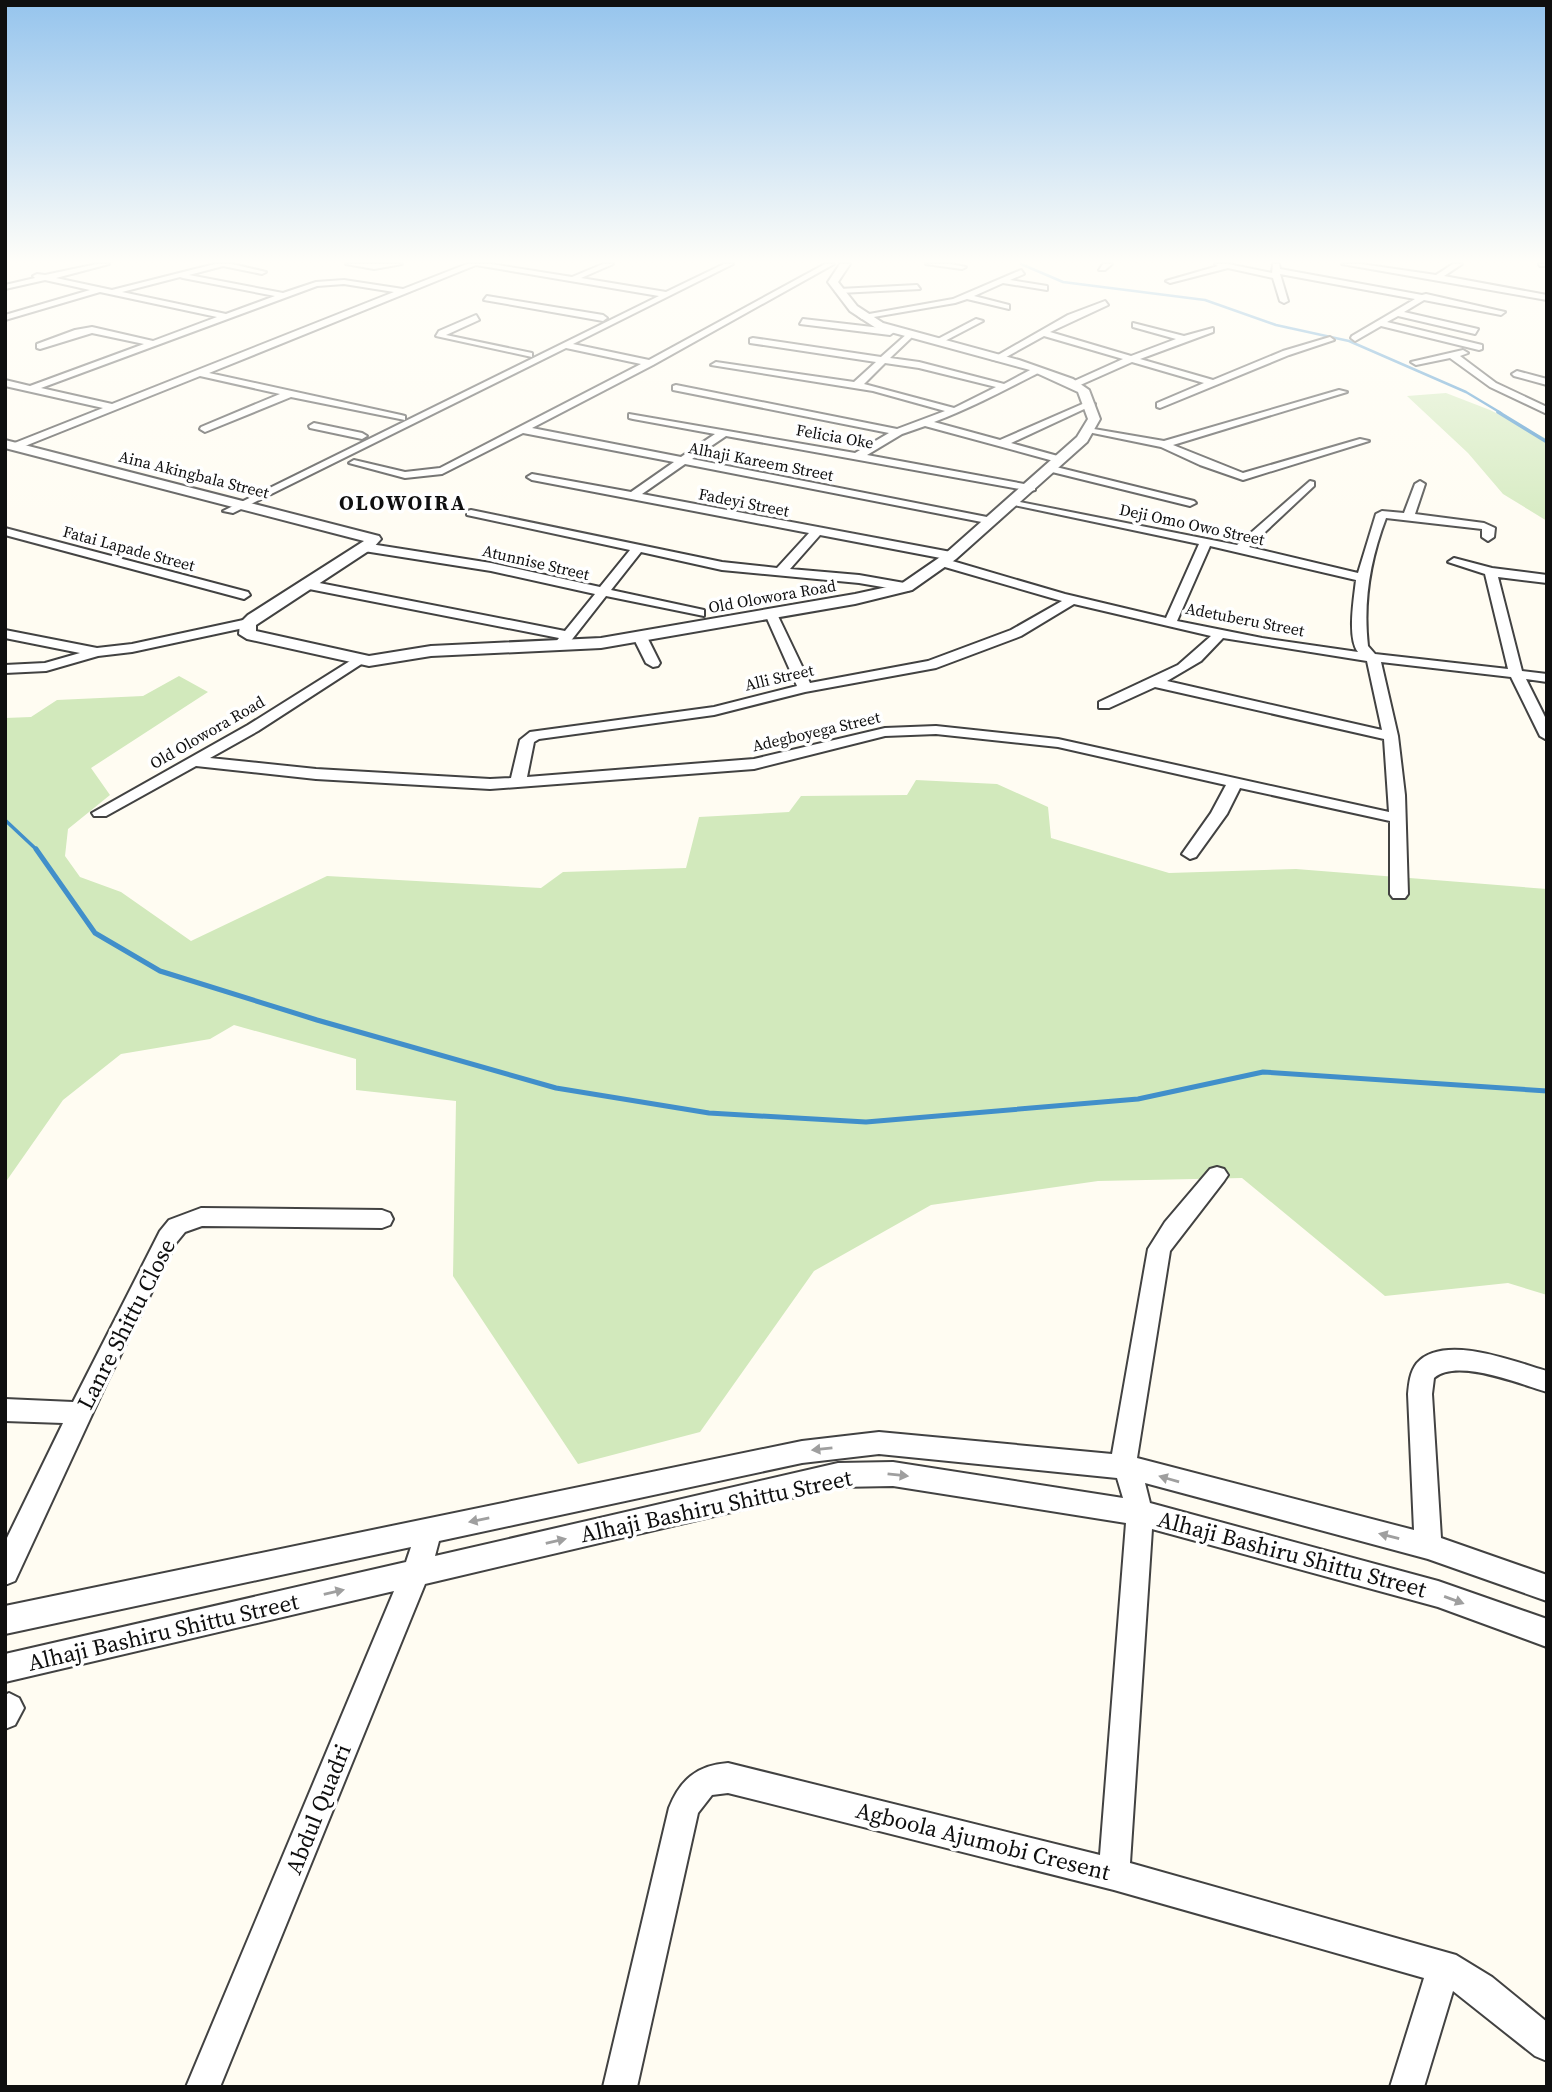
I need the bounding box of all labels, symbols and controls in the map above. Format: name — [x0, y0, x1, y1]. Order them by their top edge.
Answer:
street label: Felicia Oke — [794, 418, 876, 454]
street label: Alhaji Kareem Street — [687, 436, 836, 486]
street label: Aina Akingbala Street — [117, 445, 272, 504]
street label: Fadeyi Street — [697, 482, 792, 522]
district label: OLOWOIRA — [339, 488, 467, 517]
street label: Deji Omo Owo Street — [1117, 498, 1267, 550]
street label: Fatai Lapade Street — [61, 520, 198, 576]
street label: Atunnise Street — [480, 539, 592, 585]
street label: Old Olowora Road — [706, 574, 838, 618]
street label: Adetuberu Street — [1184, 597, 1307, 641]
street label: Alli Street — [742, 658, 816, 696]
street label: Old Olowora Road — [146, 690, 268, 774]
street label: Adegboyega Street — [750, 705, 883, 756]
street label: Lanre Shittu Close — [69, 1233, 183, 1415]
one-way arrow — [811, 1444, 833, 1455]
street label: Alhaji Bashiru Shittu Street — [577, 1461, 855, 1550]
one-way arrow — [887, 1470, 909, 1481]
one-way arrow — [1158, 1473, 1179, 1483]
street label: Alhaji Bashiru Shittu Street — [1154, 1503, 1430, 1605]
one-way arrow — [468, 1515, 490, 1526]
one-way arrow — [1378, 1530, 1400, 1541]
one-way arrow — [545, 1535, 567, 1546]
street label: Alhaji Bashiru Shittu Street — [24, 1585, 302, 1679]
one-way arrow — [323, 1587, 345, 1598]
one-way arrow — [1444, 1595, 1465, 1606]
street label: Abdul Quadri — [277, 1739, 359, 1879]
street label: Agboola Ajumobi Cresent — [852, 1794, 1114, 1888]

